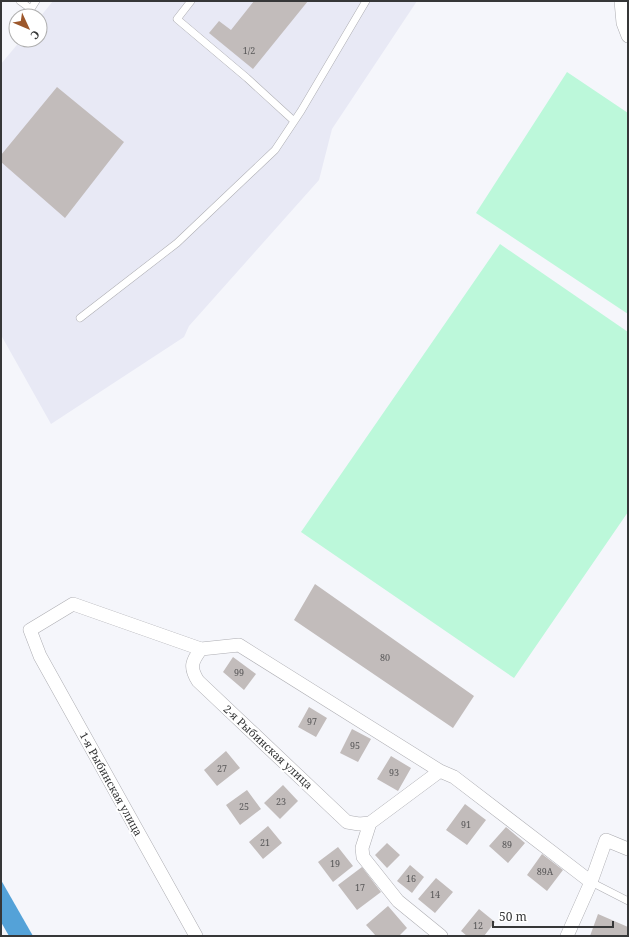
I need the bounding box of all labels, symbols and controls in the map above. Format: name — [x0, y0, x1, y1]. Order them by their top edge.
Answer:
north arrow — [8, 8, 48, 48]
text: С — [28, 27, 43, 43]
house number: 1/2 — [243, 44, 255, 57]
house number: 80 — [380, 651, 390, 664]
house number: 99 — [234, 666, 244, 679]
street label: 2-я Рыбинская улица — [220, 701, 316, 792]
house number: 97 — [307, 715, 317, 728]
street label: 1-я Рыбинская улица — [77, 729, 146, 839]
house number: 95 — [350, 739, 360, 752]
house number: 27 — [217, 762, 227, 775]
house number: 93 — [389, 766, 399, 779]
house number: 23 — [276, 795, 286, 808]
house number: 25 — [239, 800, 249, 813]
house number: 91 — [461, 818, 471, 831]
house number: 21 — [260, 836, 270, 849]
house number: 89 — [502, 838, 512, 851]
house number: 19 — [330, 857, 340, 870]
house number: 89А — [537, 865, 554, 878]
house number: 16 — [406, 872, 416, 885]
house number: 17 — [355, 881, 365, 894]
house number: 14 — [430, 888, 440, 901]
scale bar — [493, 903, 613, 929]
text: 50 m — [499, 908, 527, 925]
house number: 12 — [473, 919, 483, 932]

